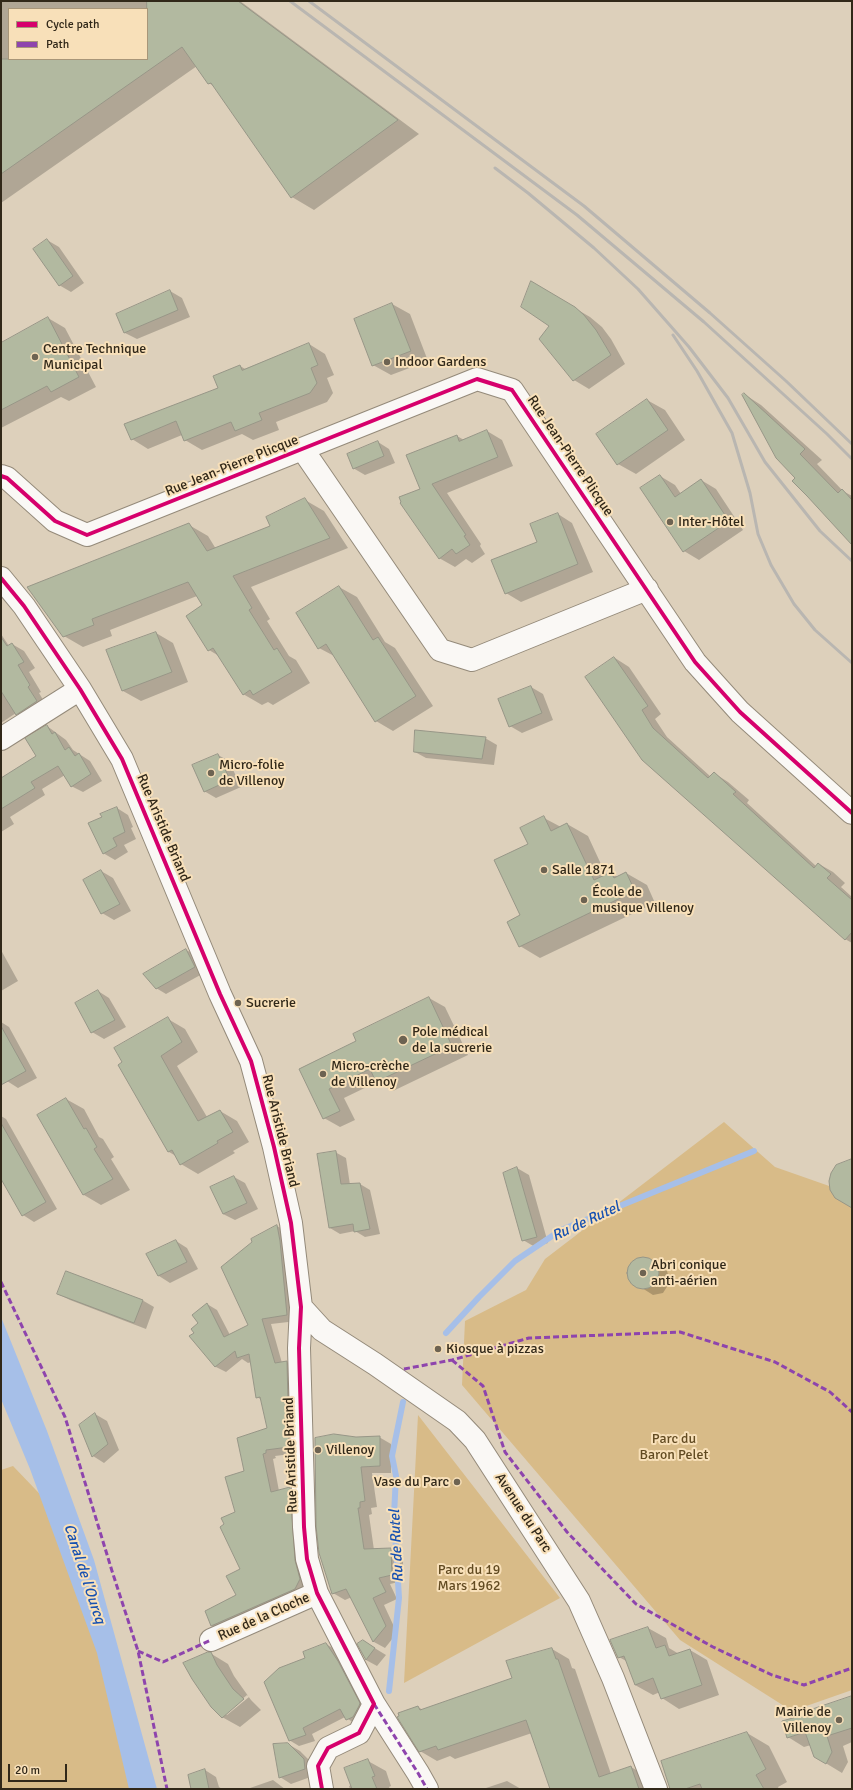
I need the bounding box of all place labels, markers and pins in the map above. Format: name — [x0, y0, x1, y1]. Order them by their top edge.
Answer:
place label: Centre Technique Municipal — [43, 341, 146, 374]
marker: Centre Technique Municipal — [30, 352, 40, 362]
place label: Indoor Gardens — [395, 354, 486, 370]
marker: Indoor Gardens — [382, 357, 392, 367]
place label: Inter-Hôtel — [678, 514, 744, 530]
marker: Inter-Hôtel — [665, 517, 675, 527]
place label: Micro-folie de Villenoy — [219, 757, 285, 790]
marker: Micro-folie de Villenoy — [206, 768, 216, 778]
place label: Salle 1871 — [552, 862, 615, 878]
marker: Salle 1871 — [539, 865, 549, 875]
place label: École de musique Villenoy — [592, 884, 694, 916]
marker: École de musique Villenoy — [579, 895, 589, 905]
place label: Sucrerie — [246, 995, 296, 1011]
marker: Sucrerie — [233, 998, 243, 1008]
place label: Pole médical de la sucrerie — [412, 1024, 492, 1056]
marker: Pole médical de la sucrerie — [397, 1034, 409, 1046]
place label: Micro-crèche de Villenoy — [331, 1058, 409, 1090]
marker: Micro-crèche de Villenoy — [318, 1069, 328, 1079]
place label: Abri conique anti-aérien — [651, 1257, 726, 1290]
marker: Abri conique anti-aérien — [638, 1268, 648, 1278]
place label: Kiosque à pizzas — [446, 1341, 544, 1357]
marker: Kiosque à pizzas — [433, 1344, 443, 1354]
place label: Villenoy — [326, 1442, 374, 1458]
marker: Villenoy — [313, 1445, 323, 1455]
place label: Vase du Parc — [374, 1474, 449, 1490]
marker: Vase du Parc — [452, 1477, 462, 1487]
place label: Mairie de Villenoy — [775, 1704, 831, 1736]
marker: Mairie de Villenoy — [834, 1715, 844, 1725]

